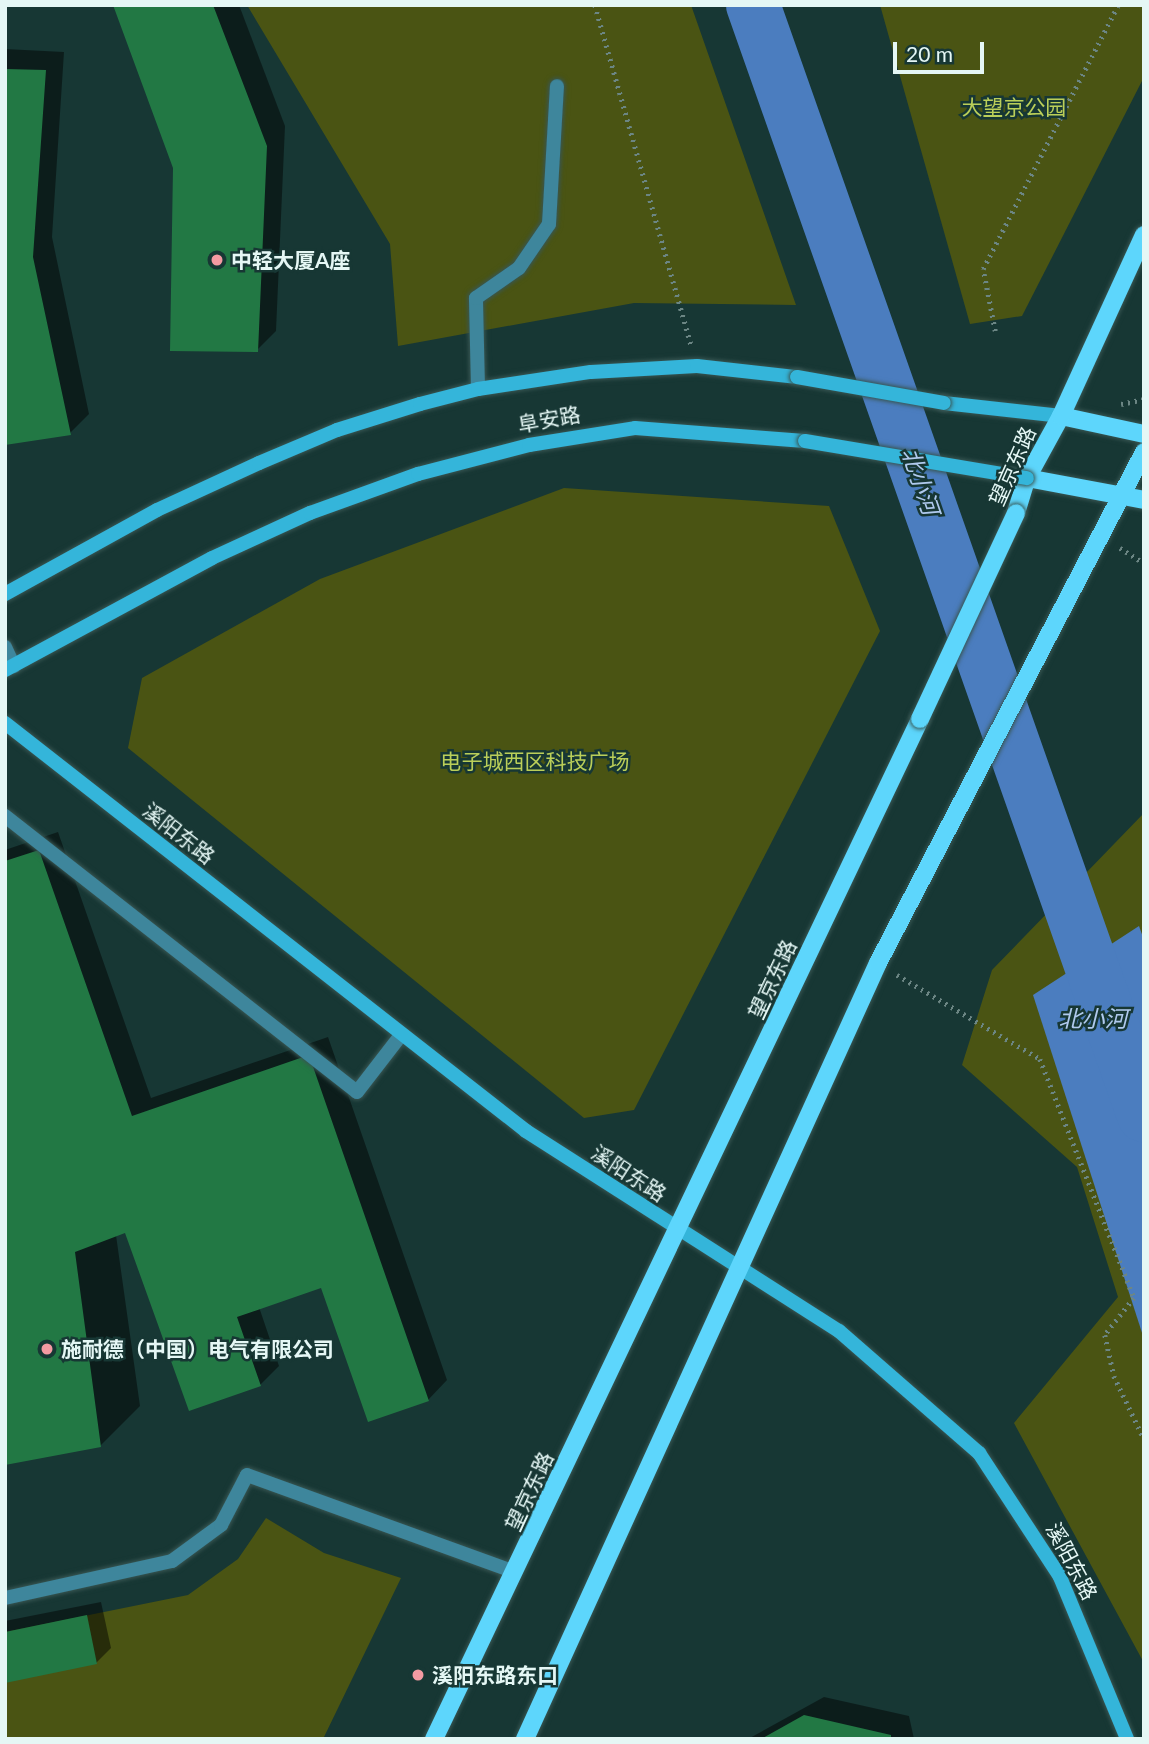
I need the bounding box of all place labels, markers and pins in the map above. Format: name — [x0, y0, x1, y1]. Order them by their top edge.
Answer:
place label: 中轻大厦A座 — [231, 247, 351, 273]
marker: 中轻大厦A座 — [209, 252, 225, 268]
place label: 施耐德（中国）电气有限公司 — [61, 1336, 334, 1362]
marker: 施耐德（中国）电气有限公司 — [39, 1341, 55, 1357]
place label: 溪阳东路东口 — [432, 1662, 558, 1688]
marker: 溪阳东路东口 — [410, 1667, 426, 1683]

